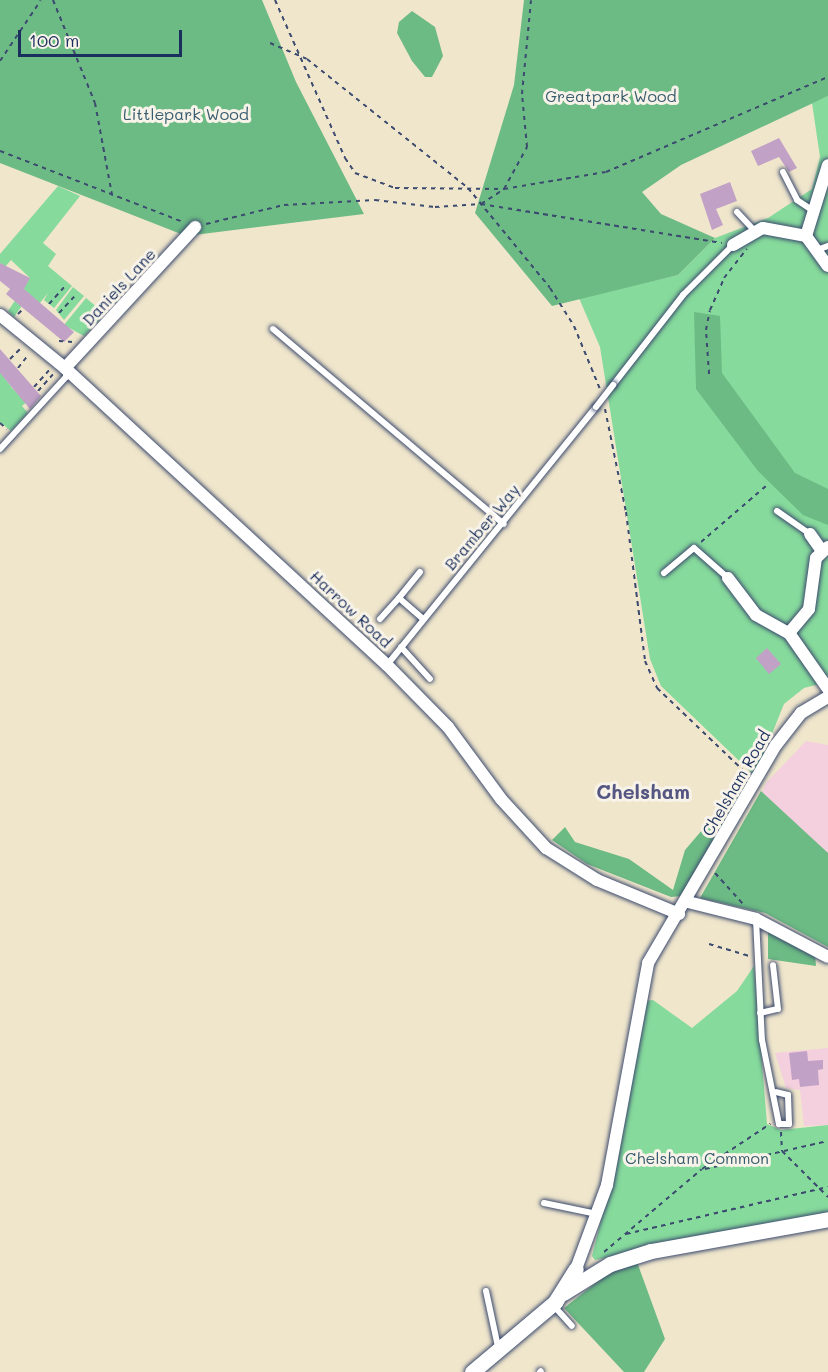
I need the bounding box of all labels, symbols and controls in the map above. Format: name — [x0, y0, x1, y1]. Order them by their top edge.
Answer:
scale bar — [21, 18, 184, 56]
text: 100 m — [29, 28, 79, 52]
park label: Greatpark Wood — [545, 86, 677, 106]
park label: Littlepark Wood — [123, 104, 249, 124]
street label: Daniels Lane — [78, 244, 160, 330]
street label: Bramber Way — [440, 480, 524, 574]
street label: Harrow Road — [306, 566, 396, 652]
street label: Chelsham Road — [698, 727, 774, 839]
district label: Chelsham — [596, 779, 690, 803]
park label: Chelsham Common — [625, 1148, 769, 1168]

